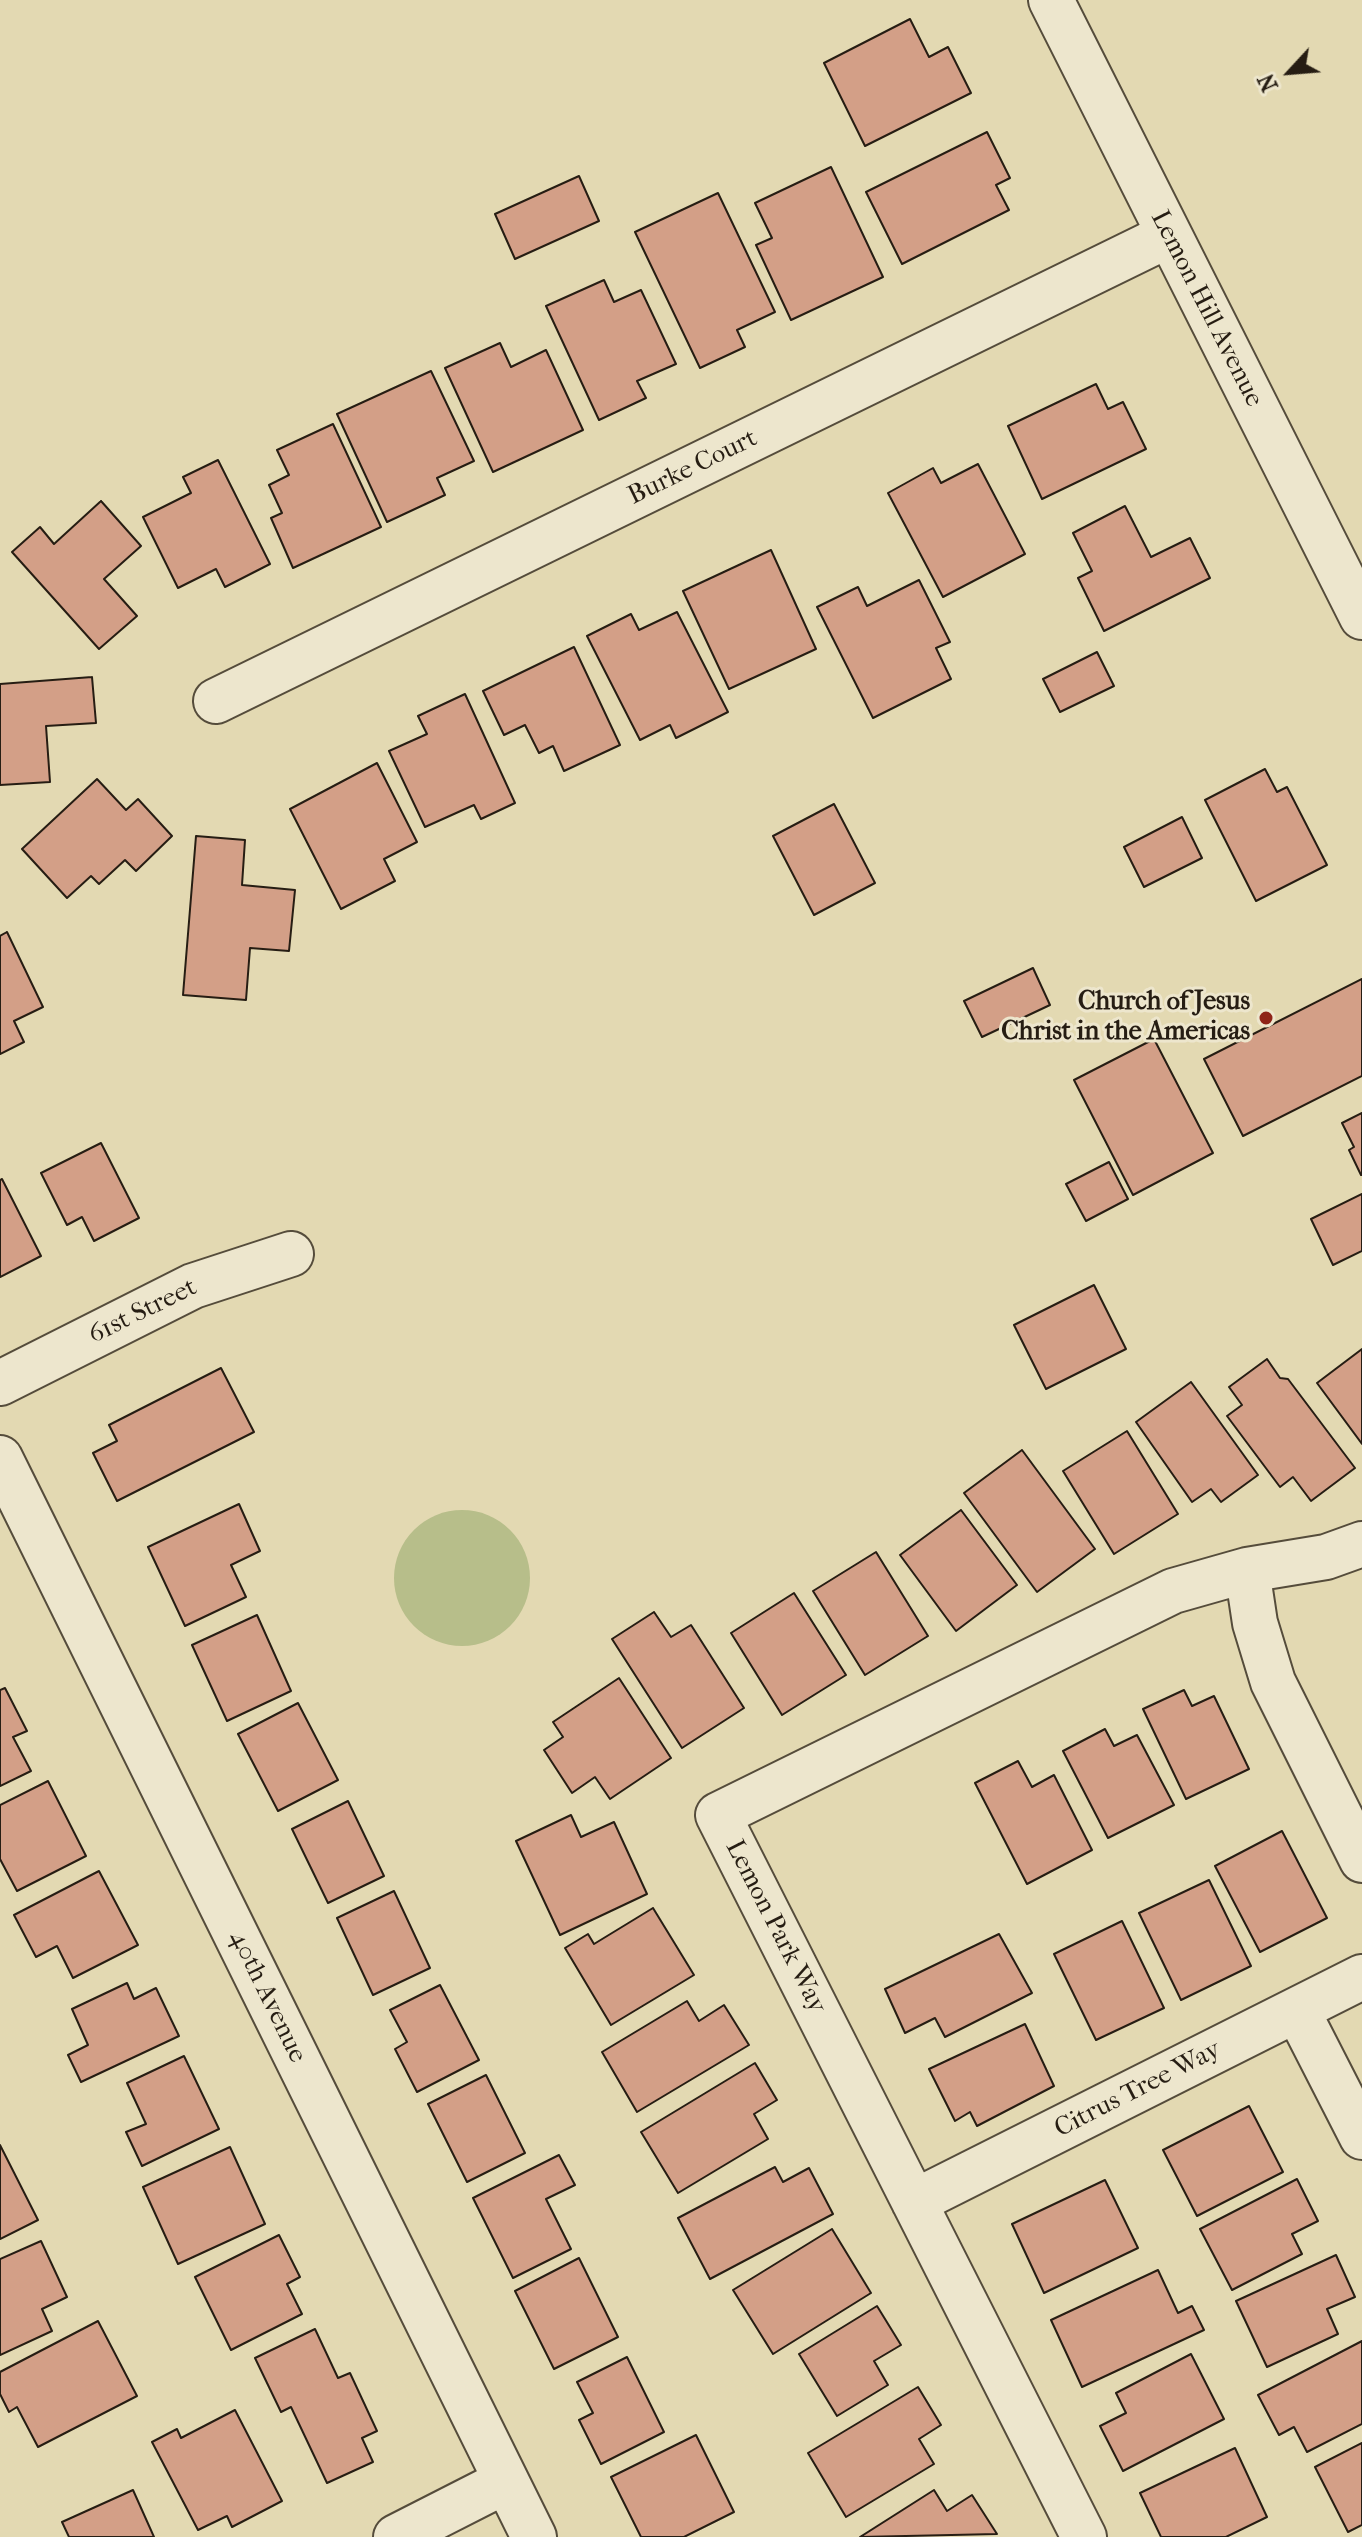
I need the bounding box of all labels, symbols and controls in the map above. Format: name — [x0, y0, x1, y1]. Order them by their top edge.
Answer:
north arrow — [1250, 32, 1330, 112]
text: N — [1253, 69, 1284, 96]
street label: Lemon Hill Avenue — [1143, 206, 1269, 412]
street label: Burke Court — [623, 423, 763, 513]
place label: Church of Jesus Christ in the Americas — [1001, 987, 1250, 1048]
marker: Church of Jesus Christ in the Americas — [1257, 1009, 1275, 1027]
street label: 61st Street — [84, 1272, 202, 1352]
street label: Lemon Park Way — [718, 1835, 832, 2019]
street label: 40th Avenue — [222, 1926, 312, 2068]
street label: Citrus Tree Way — [1050, 2035, 1226, 2145]

